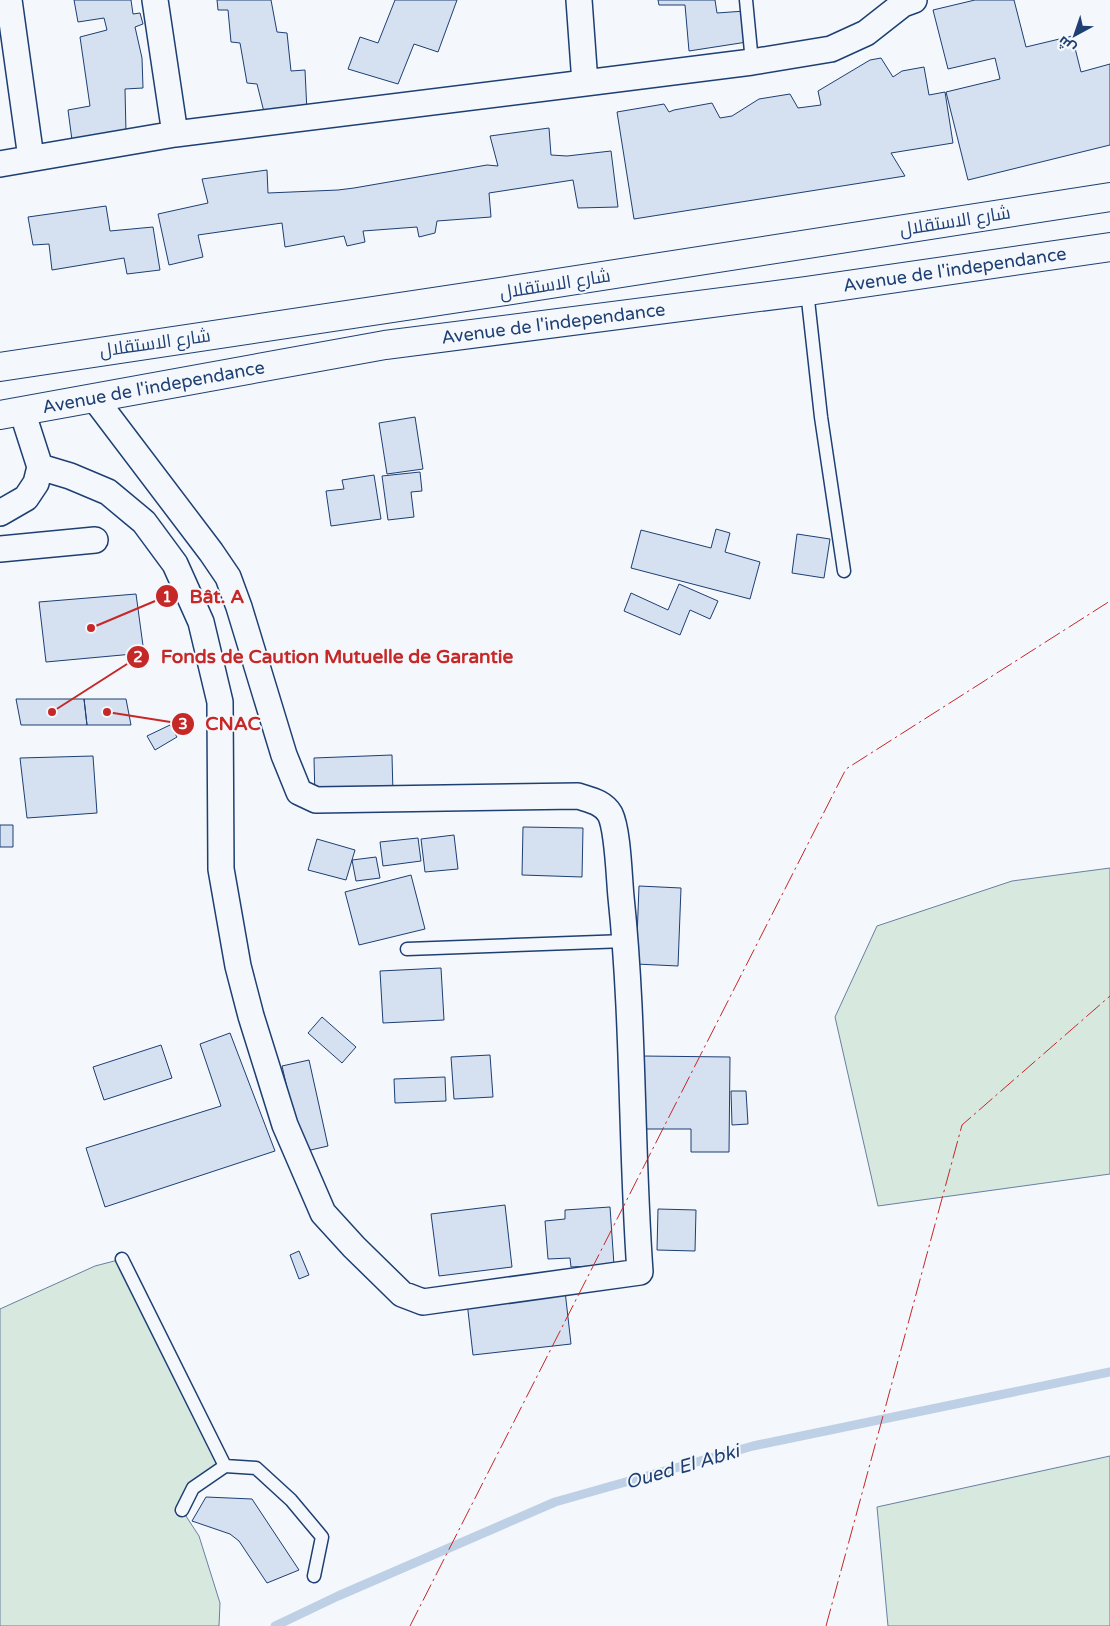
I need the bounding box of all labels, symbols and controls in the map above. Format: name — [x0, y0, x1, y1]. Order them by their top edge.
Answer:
north arrow — [1050, 10, 1100, 60]
text: ش — [1055, 32, 1079, 57]
street label: شارع الاستقلال — [898, 201, 1012, 242]
street label: Avenue de l'independance — [841, 242, 1068, 297]
street label: شارع الاستقلال — [498, 264, 612, 305]
street label: Avenue de l'independance — [440, 298, 667, 349]
street label: شارع الاستقلال — [98, 324, 212, 363]
street label: Avenue de l'independance — [41, 356, 266, 418]
callout: Bât. A — [155, 579, 255, 613]
text: Bât. A — [190, 586, 244, 608]
text: 1 — [162, 588, 172, 606]
callout: Fonds de Caution Mutuelle de Garantie — [126, 640, 523, 674]
text: Fonds de Caution Mutuelle de Garantie — [161, 646, 513, 668]
text: 2 — [133, 648, 143, 666]
callout: CNAC — [170, 707, 271, 741]
text: CNAC — [205, 713, 261, 735]
text: 3 — [178, 715, 188, 733]
water label: Oued El Abki — [623, 1440, 744, 1494]

